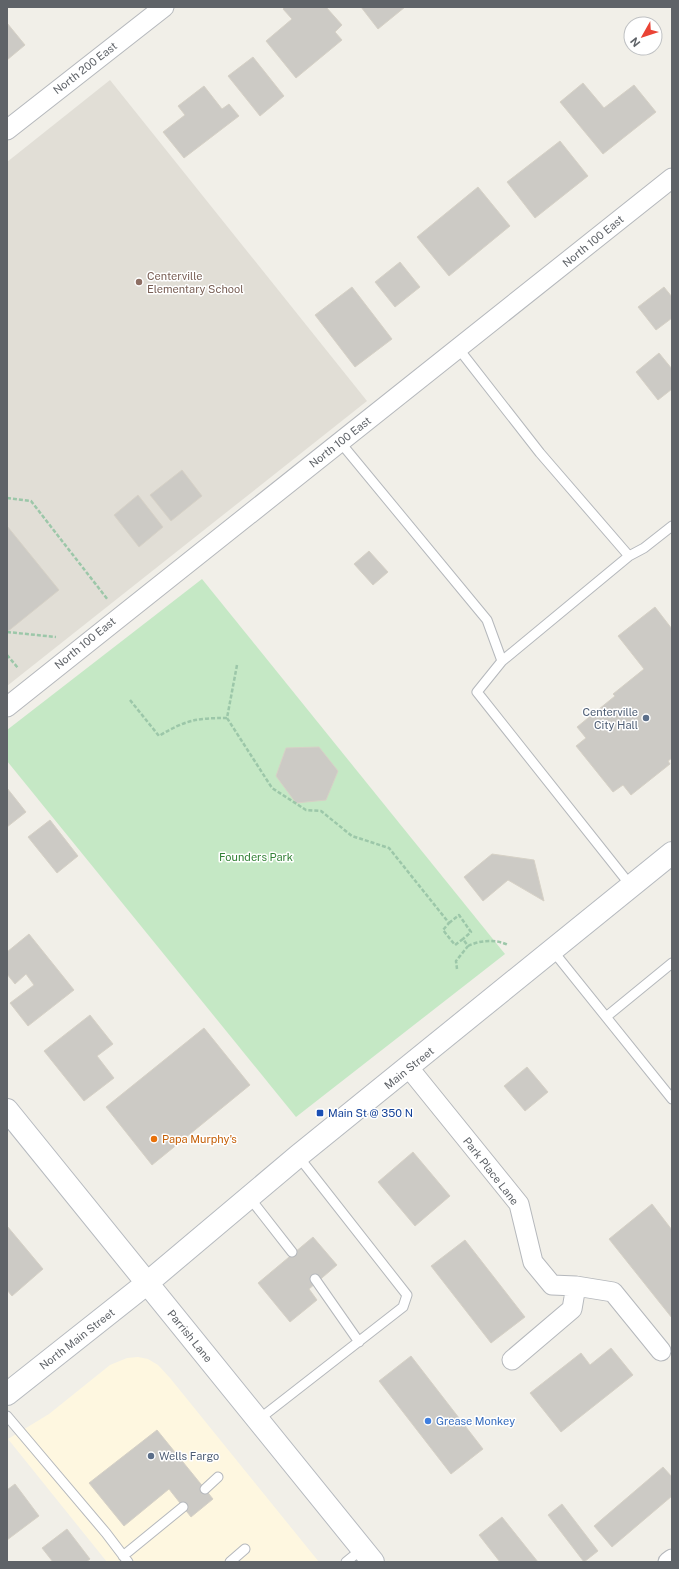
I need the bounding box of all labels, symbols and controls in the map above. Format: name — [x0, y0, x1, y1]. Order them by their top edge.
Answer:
north arrow — [623, 16, 663, 56]
text: N — [628, 35, 643, 49]
street label: North 200 East — [51, 40, 119, 96]
street label: North 100 East — [560, 213, 626, 269]
place label: Centerville Elementary School — [147, 270, 244, 295]
marker: Centerville Elementary School — [134, 277, 144, 287]
street label: North 100 East — [307, 414, 373, 470]
street label: North 100 East — [52, 615, 118, 671]
place label: Centerville City Hall — [582, 706, 638, 731]
marker: Centerville City Hall — [641, 713, 651, 723]
park label: Founders Park — [219, 851, 293, 863]
street label: Main Street — [382, 1045, 436, 1091]
place label: Main St @ 350 N — [328, 1107, 413, 1119]
marker: Main St @ 350 N — [315, 1108, 325, 1118]
place label: Papa Murphy's — [162, 1133, 237, 1145]
marker: Papa Murphy's — [149, 1134, 159, 1144]
street label: Park Place Lane — [461, 1135, 521, 1207]
street label: North Main Street — [37, 1306, 117, 1372]
street label: Parrish Lane — [165, 1307, 215, 1365]
place label: Grease Monkey — [436, 1415, 515, 1427]
marker: Grease Monkey — [423, 1416, 433, 1426]
place label: Wells Fargo — [159, 1450, 219, 1462]
marker: Wells Fargo — [146, 1451, 156, 1461]

